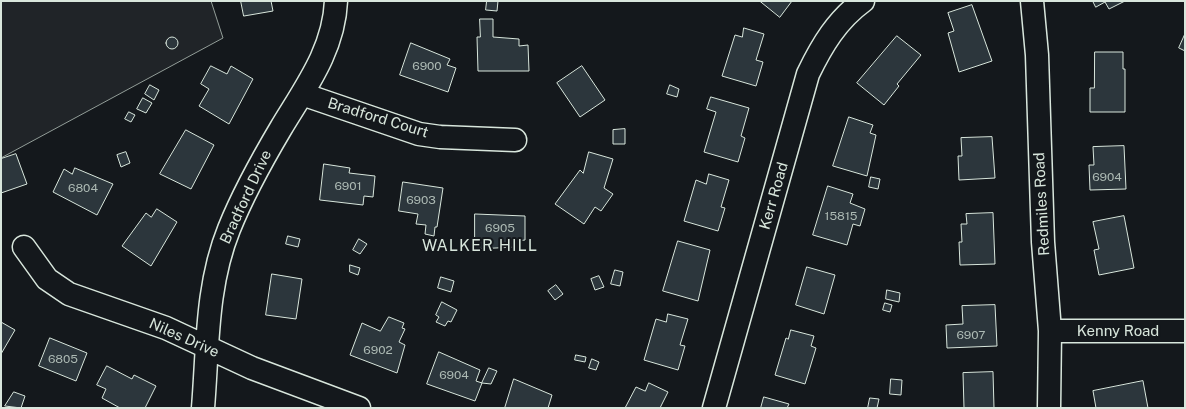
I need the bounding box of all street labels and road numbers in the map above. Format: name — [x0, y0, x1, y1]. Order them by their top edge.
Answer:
street label: Bradford Court — [325, 94, 431, 142]
street label: Bradford Drive — [216, 147, 276, 247]
street label: Redmiles Road — [1030, 152, 1054, 256]
street label: Kerr Road — [756, 160, 792, 232]
street label: Niles Drive — [146, 315, 222, 361]
street label: Kenny Road — [1077, 322, 1159, 340]

